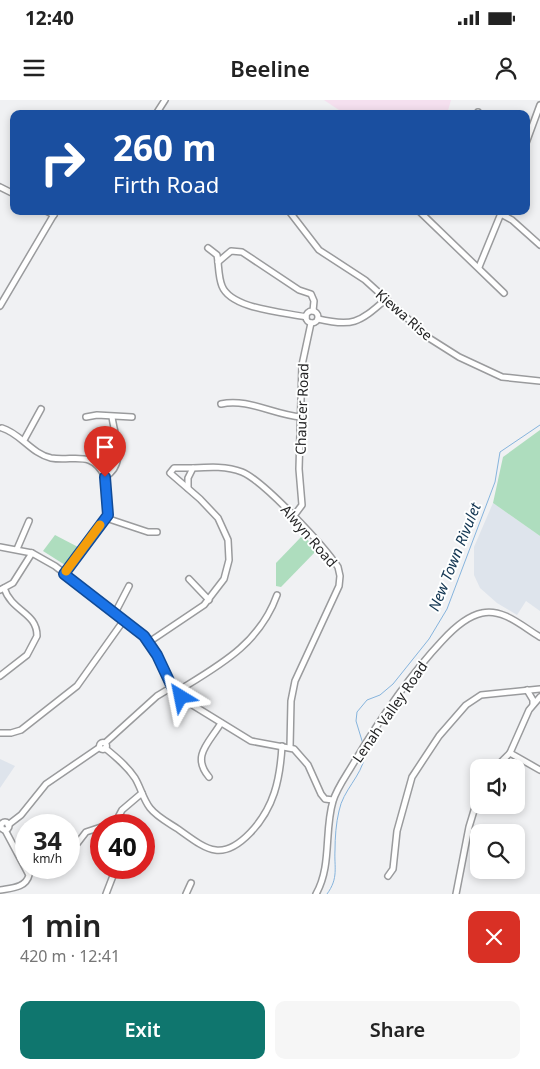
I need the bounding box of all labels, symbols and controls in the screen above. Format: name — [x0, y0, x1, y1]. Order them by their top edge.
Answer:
text: 12:40 — [25, 5, 74, 31]
text: Beeline — [230, 53, 310, 83]
icon: menu — [20, 54, 48, 82]
icon: person — [492, 54, 520, 82]
text: 260 m — [113, 124, 216, 171]
icon: right — [30, 130, 95, 195]
text: Firth Road — [113, 169, 219, 199]
street label: Kiewa Rise — [372, 285, 437, 345]
street label: Chaucer Road — [290, 363, 313, 455]
pin — [84, 426, 126, 477]
icon: arrive — [91, 433, 119, 461]
water label: New Town Rivulet — [423, 499, 485, 614]
street label: Alwyn Road — [277, 501, 342, 571]
street label: Lenah Valley Road — [348, 657, 432, 766]
position arrow — [154, 670, 206, 722]
map controls — [470, 759, 525, 879]
button: sound — [470, 759, 525, 814]
speed limit sign: 40 — [90, 814, 155, 879]
text: 34 — [33, 823, 62, 857]
button: search — [470, 824, 525, 879]
text: km/h — [33, 850, 62, 867]
text: 1 min — [20, 905, 101, 946]
button: close — [468, 911, 520, 963]
text: 420 m · 12:41 — [20, 945, 120, 967]
button: Exit — [20, 1001, 265, 1059]
button: Share — [275, 1001, 520, 1059]

